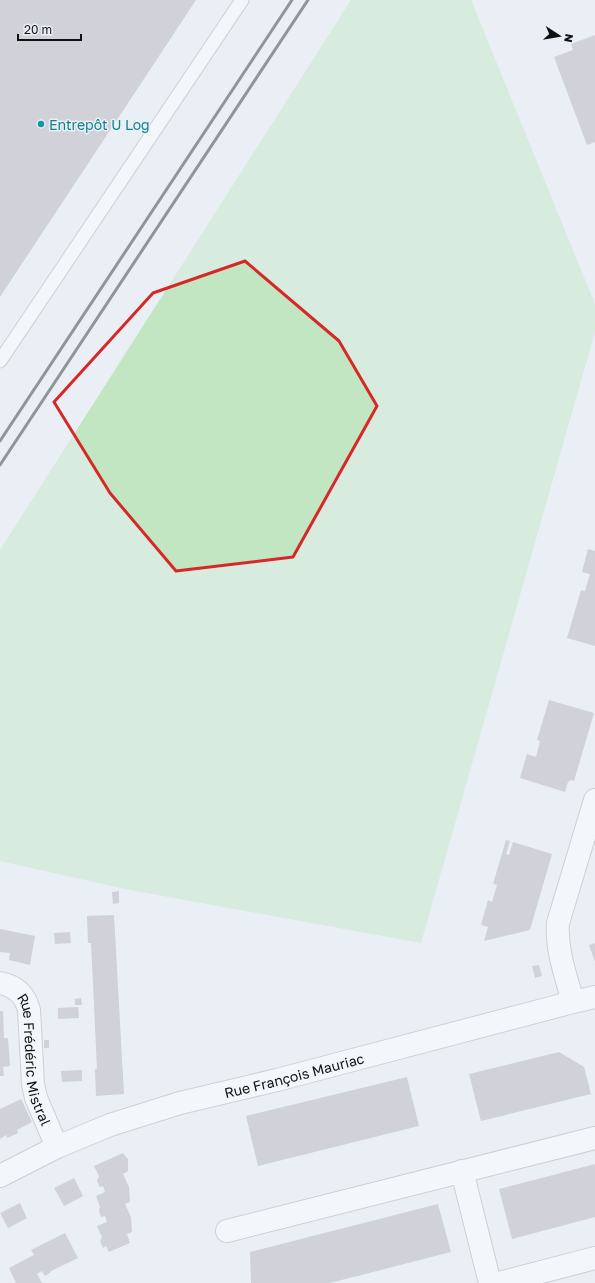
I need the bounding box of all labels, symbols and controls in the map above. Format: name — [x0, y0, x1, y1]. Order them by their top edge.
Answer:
scale bar — [18, 16, 81, 42]
north arrow — [539, 16, 579, 56]
text: 20 m — [24, 22, 52, 37]
text: N — [562, 33, 576, 44]
place label: Entrepôt U Log — [49, 116, 150, 133]
marker: Entrepôt U Log — [36, 119, 46, 129]
street label: Rue Frédéric Mistral — [14, 990, 55, 1128]
street label: Rue François Mauriac — [222, 1049, 366, 1101]

